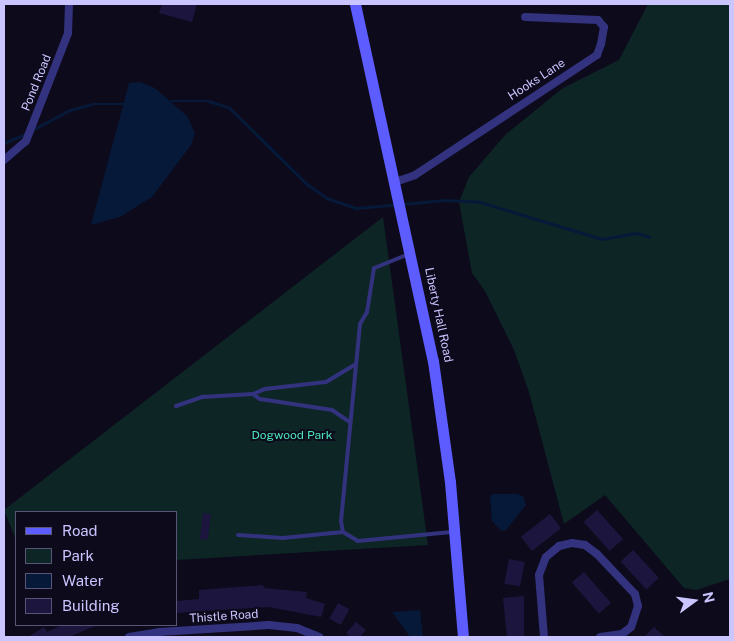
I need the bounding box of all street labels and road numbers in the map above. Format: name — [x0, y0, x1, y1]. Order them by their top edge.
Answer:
street label: Pond Road — [19, 53, 55, 113]
street label: Hooks Lane — [506, 56, 568, 104]
street label: Liberty Hall Road — [421, 266, 455, 364]
street label: Thistle Road — [189, 607, 259, 627]

